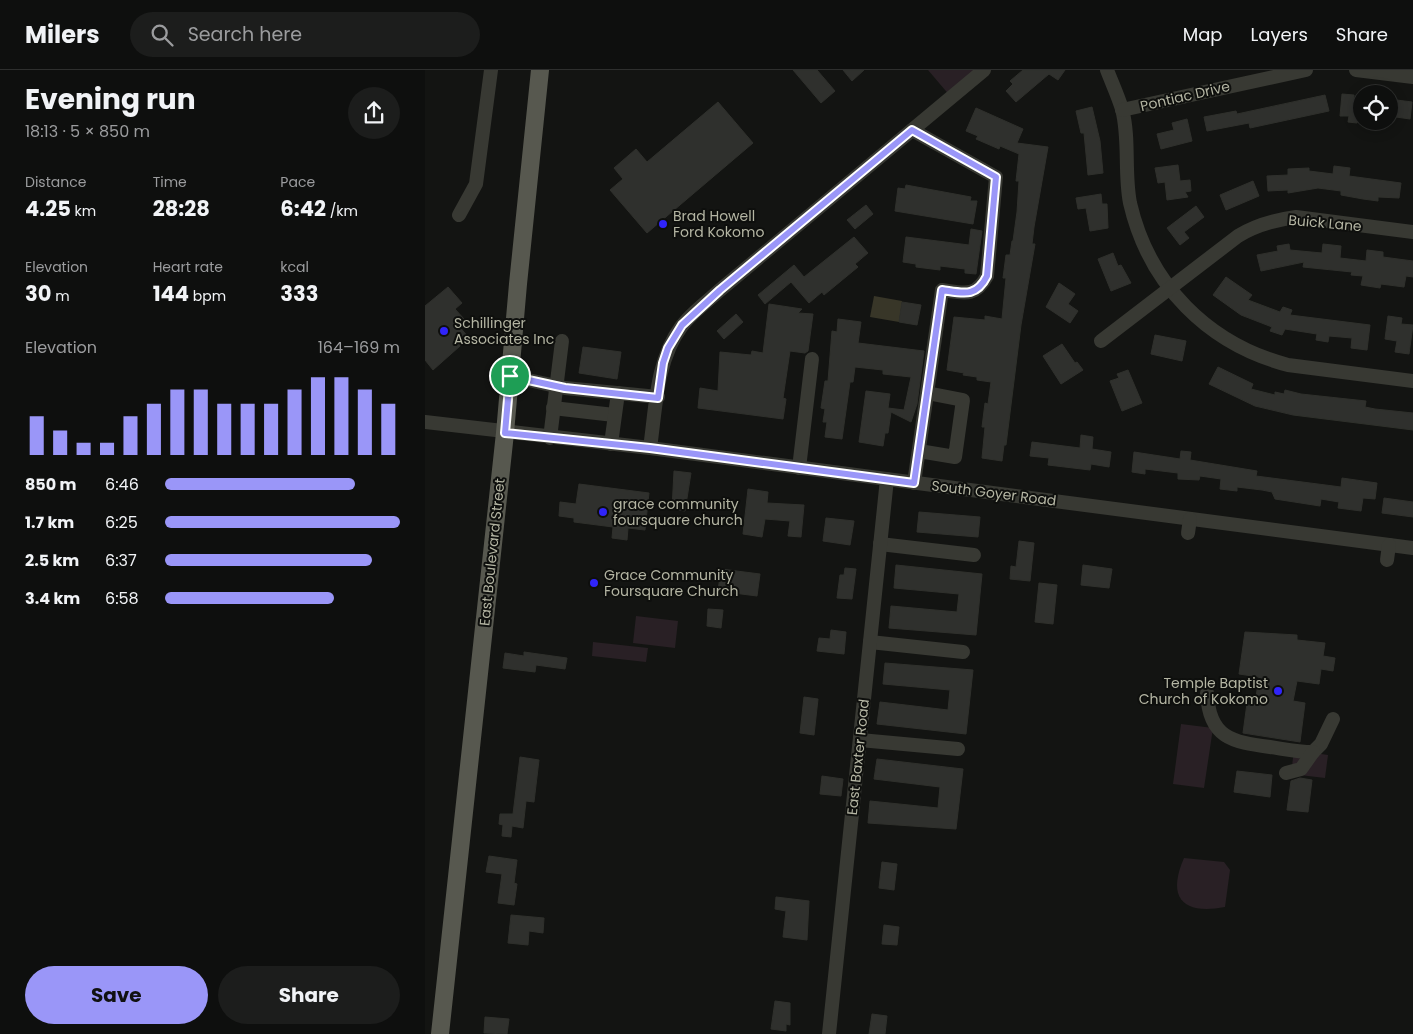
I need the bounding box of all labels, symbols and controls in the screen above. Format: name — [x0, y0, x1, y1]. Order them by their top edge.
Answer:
search box — [130, 12, 480, 57]
text: Milers — [25, 18, 100, 51]
icon: search — [148, 21, 176, 49]
text: Search here — [188, 21, 302, 48]
text: Map — [1183, 22, 1223, 47]
text: Layers — [1251, 22, 1308, 47]
text: Share — [1336, 22, 1388, 47]
street label: Pontiac Drive — [1138, 76, 1232, 116]
text: Evening run — [25, 80, 196, 119]
map controls — [1353, 85, 1398, 130]
button: locate — [1353, 85, 1398, 130]
button: share — [348, 87, 400, 139]
text: 18:13 · 5 × 850 m — [25, 120, 150, 143]
text: Distance — [25, 172, 86, 192]
text: Time — [153, 172, 187, 192]
text: Pace — [280, 172, 315, 192]
text: 4.25 — [25, 194, 71, 223]
text: 28:28 — [153, 194, 210, 223]
text: 6:42 — [280, 194, 326, 223]
text: km — [71, 201, 96, 221]
text: /km — [326, 201, 358, 221]
place label: Brad Howell Ford Kokomo — [673, 206, 764, 242]
street label: Buick Lane — [1287, 210, 1363, 236]
marker: Brad Howell Ford Kokomo — [657, 218, 669, 230]
text: Elevation — [25, 257, 88, 277]
text: Heart rate — [153, 257, 223, 277]
text: kcal — [280, 257, 309, 277]
text: 30 — [25, 279, 51, 308]
text: 144 — [153, 279, 189, 308]
text: 333 — [280, 279, 318, 308]
text: m — [51, 286, 70, 306]
text: bpm — [189, 286, 226, 306]
place label: Schillinger Associates Inc — [454, 313, 554, 349]
marker: Schillinger Associates Inc — [438, 325, 450, 337]
text: Elevation — [25, 336, 97, 359]
text: 164–169 m — [318, 336, 400, 359]
pin — [489, 355, 531, 397]
icon: arrive — [496, 362, 524, 390]
text: 850 m — [25, 473, 77, 496]
text: 6:46 — [105, 473, 139, 496]
street label: South Goyer Road — [930, 475, 1058, 511]
street label: East Boulevard Street — [474, 477, 510, 627]
place label: grace community foursquare church — [613, 494, 743, 530]
marker: grace community foursquare church — [597, 506, 609, 518]
text: 1.7 km — [25, 511, 74, 534]
text: 6:25 — [105, 511, 138, 534]
text: 2.5 km — [25, 549, 79, 572]
text: 6:37 — [105, 549, 137, 572]
place label: Grace Community Foursquare Church — [604, 565, 738, 601]
marker: Grace Community Foursquare Church — [588, 577, 600, 589]
text: 3.4 km — [25, 587, 80, 610]
text: 6:58 — [105, 587, 139, 610]
place label: Temple Baptist Church of Kokomo — [1139, 673, 1268, 709]
marker: Temple Baptist Church of Kokomo — [1272, 685, 1284, 697]
street label: East Baxter Road — [842, 698, 874, 816]
button: Save — [25, 966, 208, 1024]
button: Share — [218, 966, 400, 1024]

